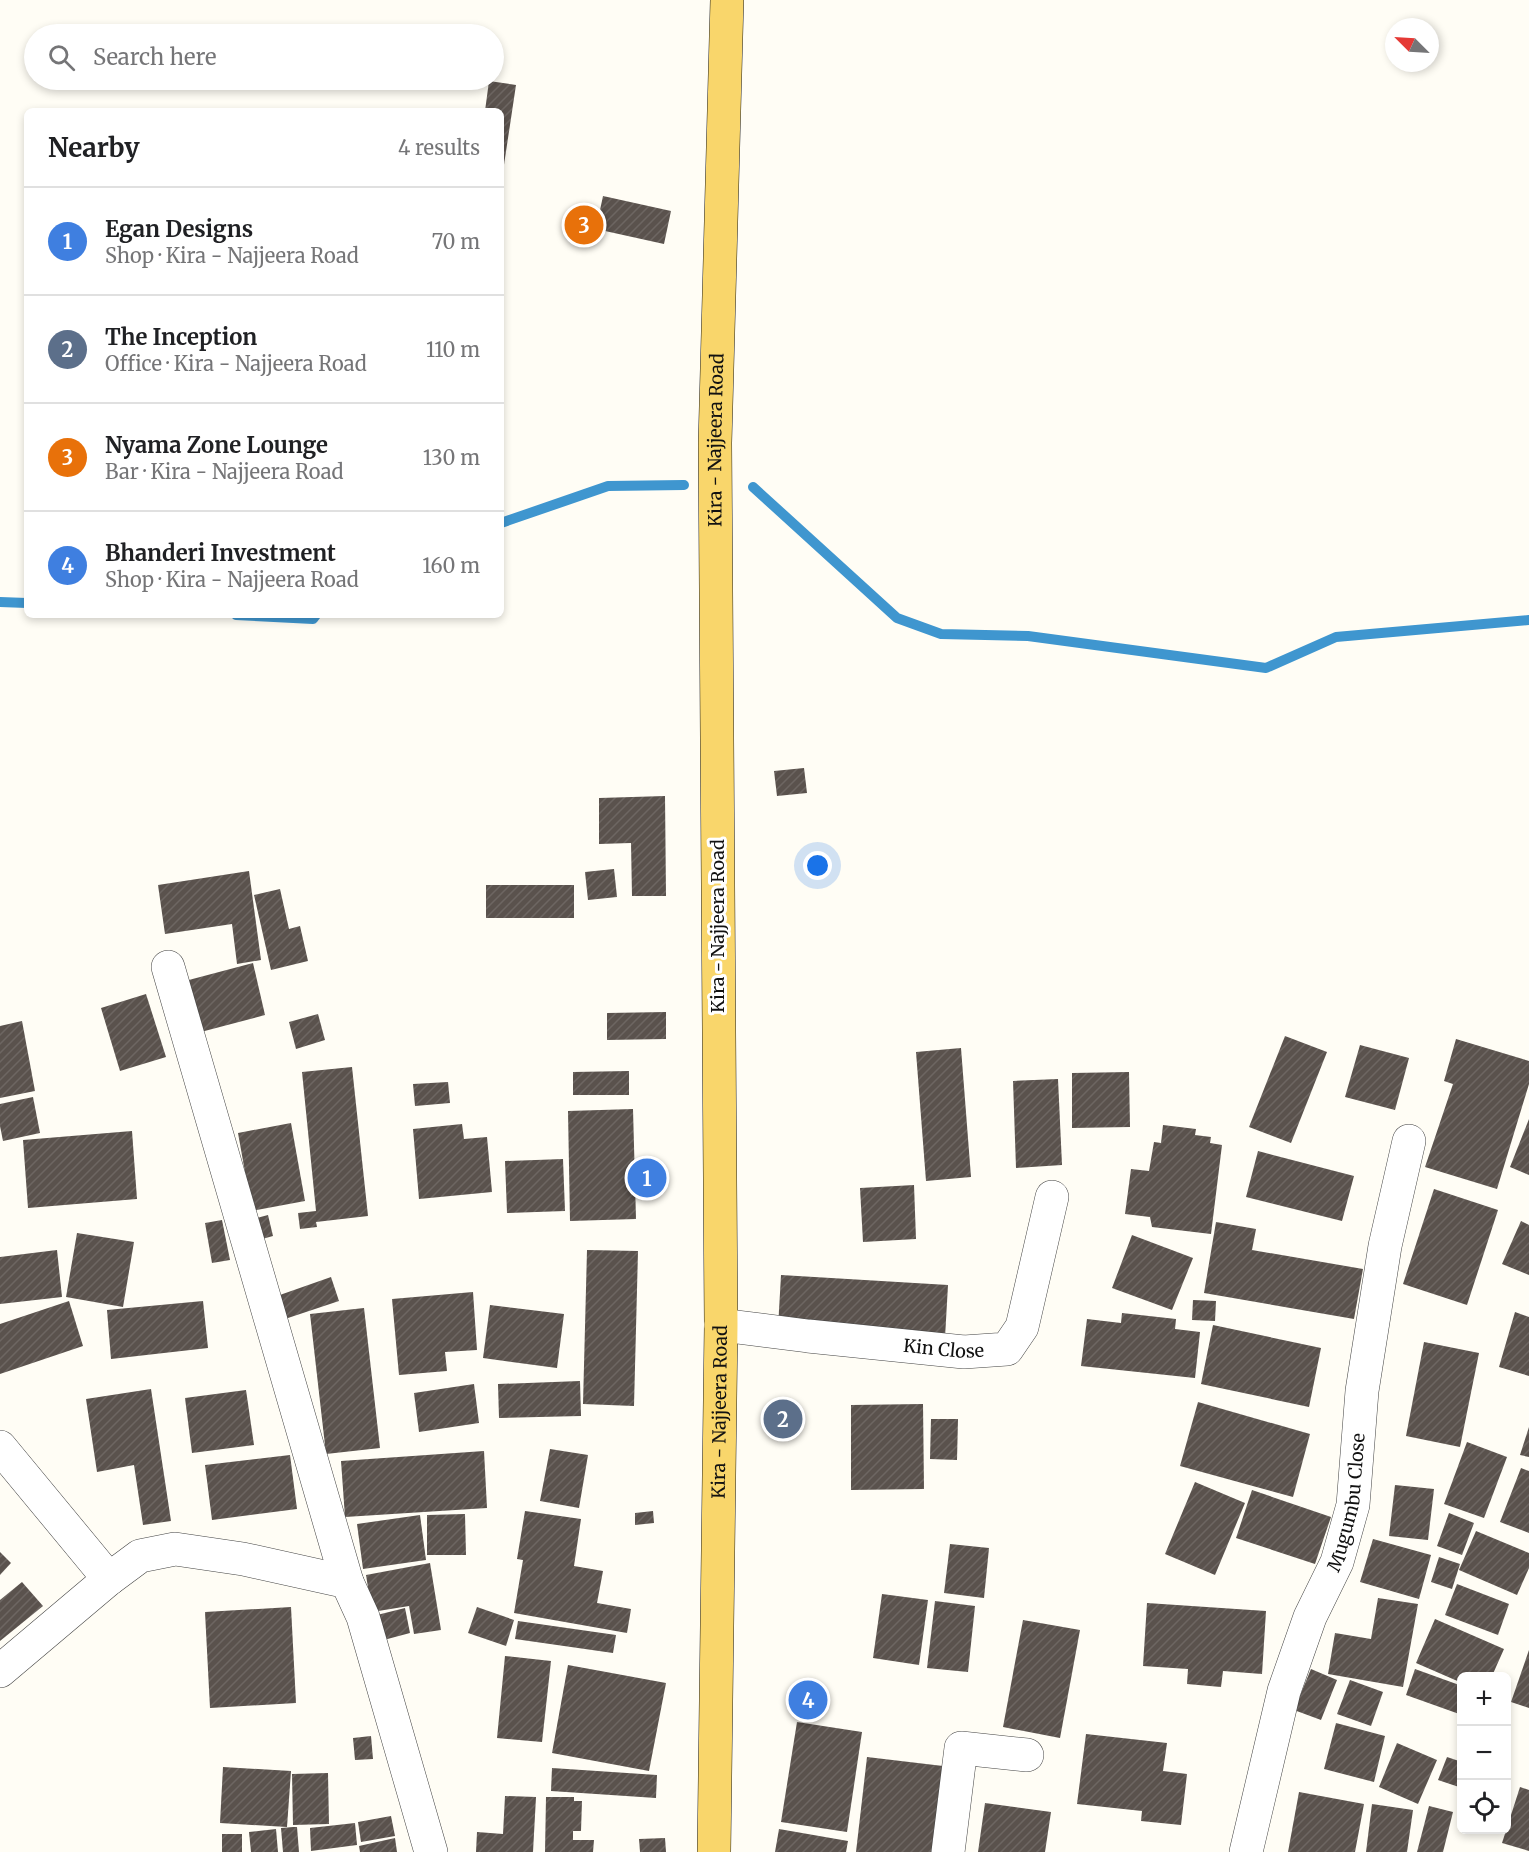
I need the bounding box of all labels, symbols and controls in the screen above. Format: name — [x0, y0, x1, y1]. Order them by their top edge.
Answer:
north arrow — [1385, 18, 1439, 72]
search box — [24, 24, 504, 90]
icon: search — [45, 41, 78, 74]
text: Search here — [93, 43, 216, 71]
text: Nearby — [48, 131, 140, 164]
text: 4 results — [398, 135, 480, 160]
pin: 3 — [564, 202, 604, 248]
text: Egan Designs — [105, 215, 253, 243]
text: 1 — [63, 229, 72, 254]
text: 70 m — [432, 229, 480, 254]
text: Shop · Kira - Najjeera Road — [105, 243, 359, 268]
text: The Inception — [105, 323, 257, 351]
text: 2 — [62, 337, 73, 362]
text: 110 m — [426, 337, 480, 362]
text: Office · Kira - Najjeera Road — [105, 351, 367, 376]
street label: Kira - Najjeera Road — [703, 353, 728, 527]
text: Nyama Zone Lounge — [105, 431, 328, 459]
text: 3 — [62, 445, 73, 470]
text: 130 m — [423, 445, 480, 470]
text: Bar · Kira - Najjeera Road — [105, 459, 344, 484]
text: Bhanderi Investment — [105, 539, 336, 567]
text: 4 — [61, 553, 74, 578]
text: 160 m — [422, 553, 480, 578]
text: Shop · Kira - Najjeera Road — [105, 567, 359, 592]
street label: Kira - Najjeera Road — [706, 839, 729, 1013]
your location — [803, 851, 832, 880]
pin: 1 — [628, 1156, 666, 1200]
street label: Kira - Najjeera Road — [707, 1325, 732, 1499]
street label: Kin Close — [902, 1334, 985, 1363]
pin: 2 — [764, 1396, 802, 1442]
street label: Mugumbu Close — [1322, 1432, 1370, 1575]
map controls — [1457, 1672, 1511, 1834]
button: + — [1457, 1672, 1511, 1726]
pin: 4 — [788, 1678, 828, 1722]
button: − — [1457, 1726, 1511, 1780]
button: locate — [1457, 1780, 1511, 1834]

